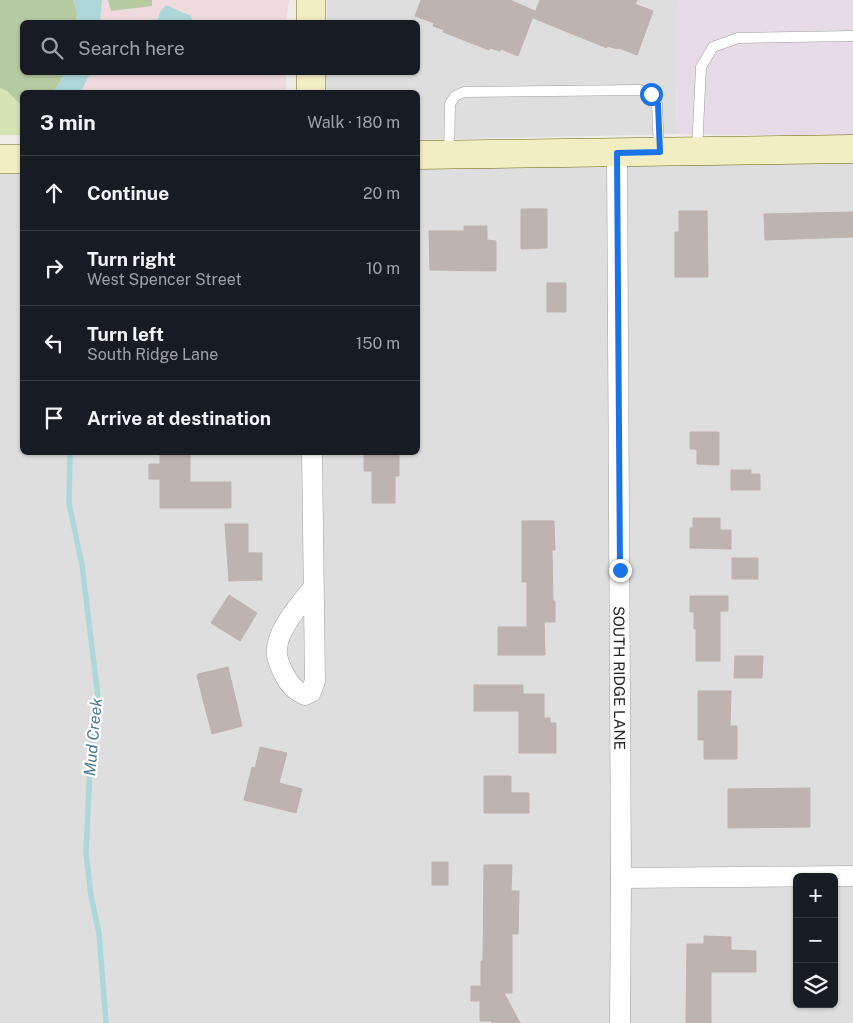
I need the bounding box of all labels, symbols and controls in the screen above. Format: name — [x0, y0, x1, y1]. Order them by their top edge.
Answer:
search box — [20, 20, 420, 75]
icon: search — [38, 34, 66, 62]
text: Search here — [78, 37, 185, 59]
route start — [640, 83, 663, 106]
text: 3 min — [40, 110, 96, 135]
text: Walk · 180 m — [307, 113, 400, 132]
icon: ahead — [40, 179, 68, 207]
text: Continue — [87, 182, 169, 204]
text: 20 m — [363, 184, 400, 203]
text: Turn right — [87, 248, 176, 270]
icon: right — [40, 254, 68, 282]
text: 10 m — [366, 259, 400, 278]
text: West Spencer Street — [87, 270, 242, 289]
text: Turn left — [87, 323, 164, 345]
icon: left — [40, 329, 68, 357]
text: 150 m — [356, 334, 400, 353]
text: South Ridge Lane — [87, 345, 218, 364]
icon: arrive — [40, 404, 68, 432]
text: Arrive at destination — [87, 407, 271, 429]
route end — [609, 559, 632, 582]
street label: SOUTH RIDGE LANE — [611, 606, 629, 750]
water label: Mud Creek — [80, 697, 106, 777]
map controls — [793, 873, 838, 1008]
button: + — [793, 873, 838, 918]
button: − — [793, 918, 838, 963]
button: layers — [793, 963, 838, 1008]

